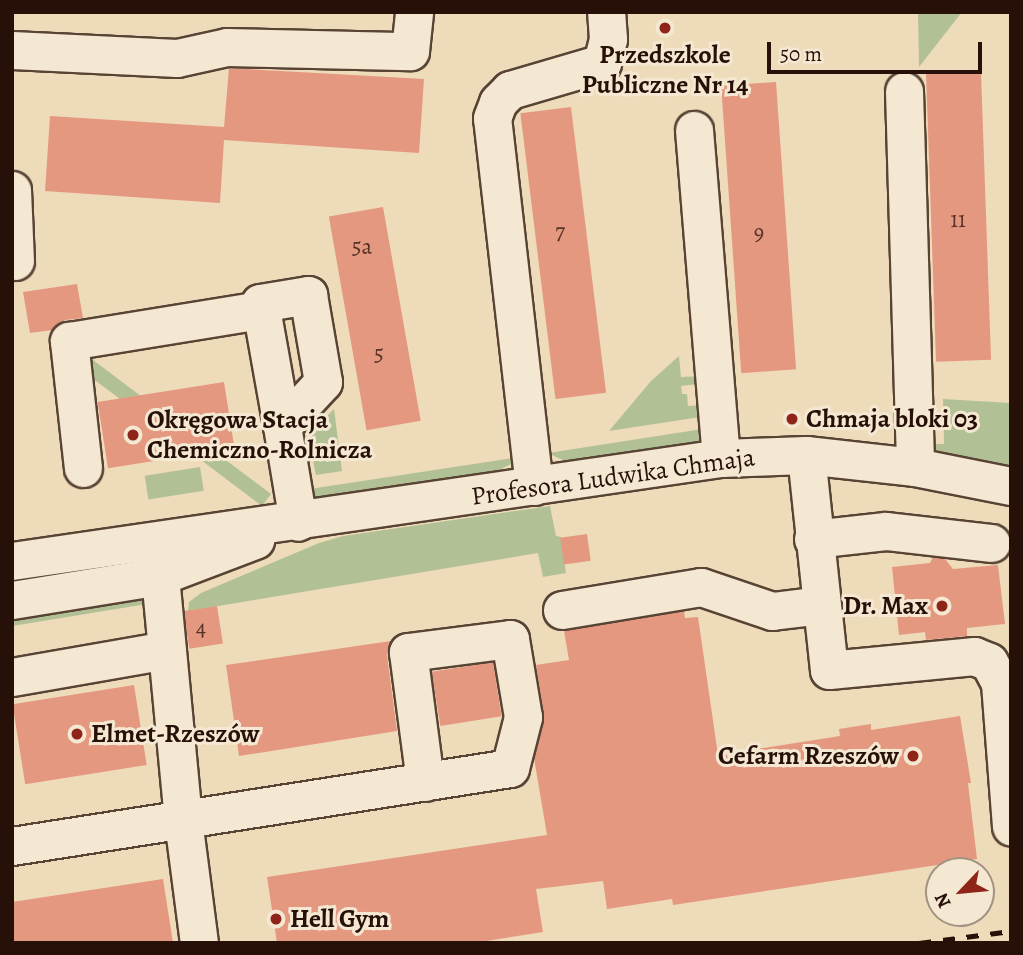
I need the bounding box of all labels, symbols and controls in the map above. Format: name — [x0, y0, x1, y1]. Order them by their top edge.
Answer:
marker: Przedszkole Publiczne Nr 14 — [657, 20, 673, 36]
scale bar — [771, 28, 986, 72]
place label: Przedszkole Publiczne Nr 14 — [582, 39, 748, 100]
text: 50 m — [780, 40, 822, 68]
house number: 11 — [950, 206, 966, 234]
house number: 7 — [555, 218, 565, 246]
house number: 9 — [754, 219, 764, 247]
house number: 5a — [352, 233, 372, 261]
house number: 5 — [374, 340, 384, 368]
place label: Chmaja bloki 03 — [806, 403, 978, 435]
place label: Okręgowa Stacja Chemiczno-Rolnicza — [147, 404, 372, 466]
marker: Chmaja bloki 03 — [784, 411, 800, 427]
marker: Okręgowa Stacja Chemiczno-Rolnicza — [125, 427, 141, 443]
street label: Profesora Ludwika Chmaja — [469, 442, 757, 512]
place label: Dr. Max — [842, 590, 928, 622]
marker: Dr. Max — [934, 598, 950, 614]
house number: 4 — [196, 614, 206, 642]
place label: Elmet-Rzeszów — [91, 718, 259, 750]
marker: Elmet-Rzeszów — [69, 726, 85, 742]
place label: Cefarm Rzeszów — [718, 740, 899, 772]
marker: Cefarm Rzeszów — [905, 748, 921, 764]
north arrow — [925, 857, 995, 927]
text: N — [928, 888, 958, 912]
place label: Hell Gym — [290, 903, 389, 935]
marker: Hell Gym — [268, 911, 284, 927]

